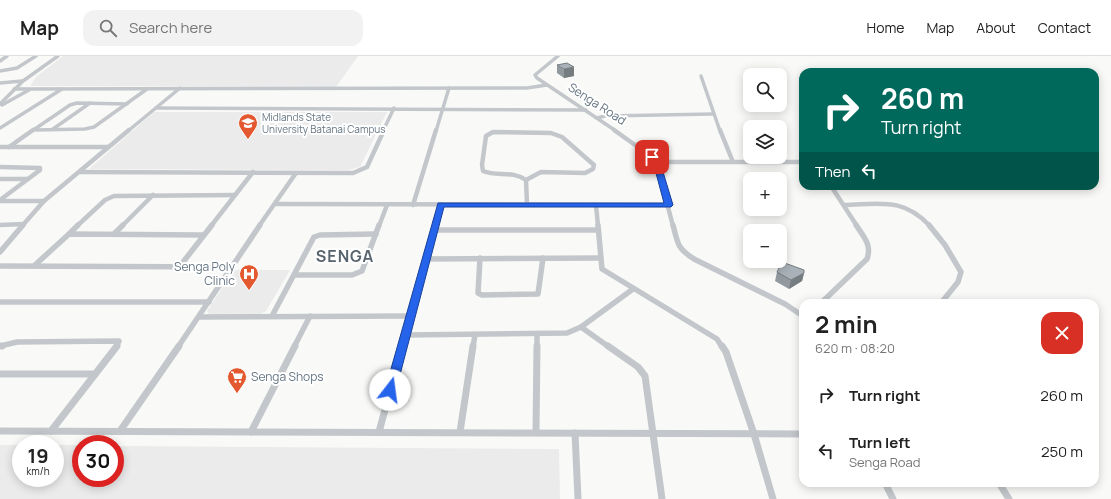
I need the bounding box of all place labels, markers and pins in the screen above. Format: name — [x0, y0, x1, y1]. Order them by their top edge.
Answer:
place label: Midlands State University Batanai Campus — [262, 110, 386, 136]
school or university icon: Midlands State University Batanai Campus — [237, 112, 259, 140]
pin — [635, 140, 669, 174]
place label: Senga Poly Clinic — [174, 258, 236, 289]
hospital icon: Senga Poly Clinic — [238, 263, 260, 291]
supermarket icon: Senga Shops — [226, 366, 248, 394]
place label: Senga Shops — [251, 368, 324, 385]

